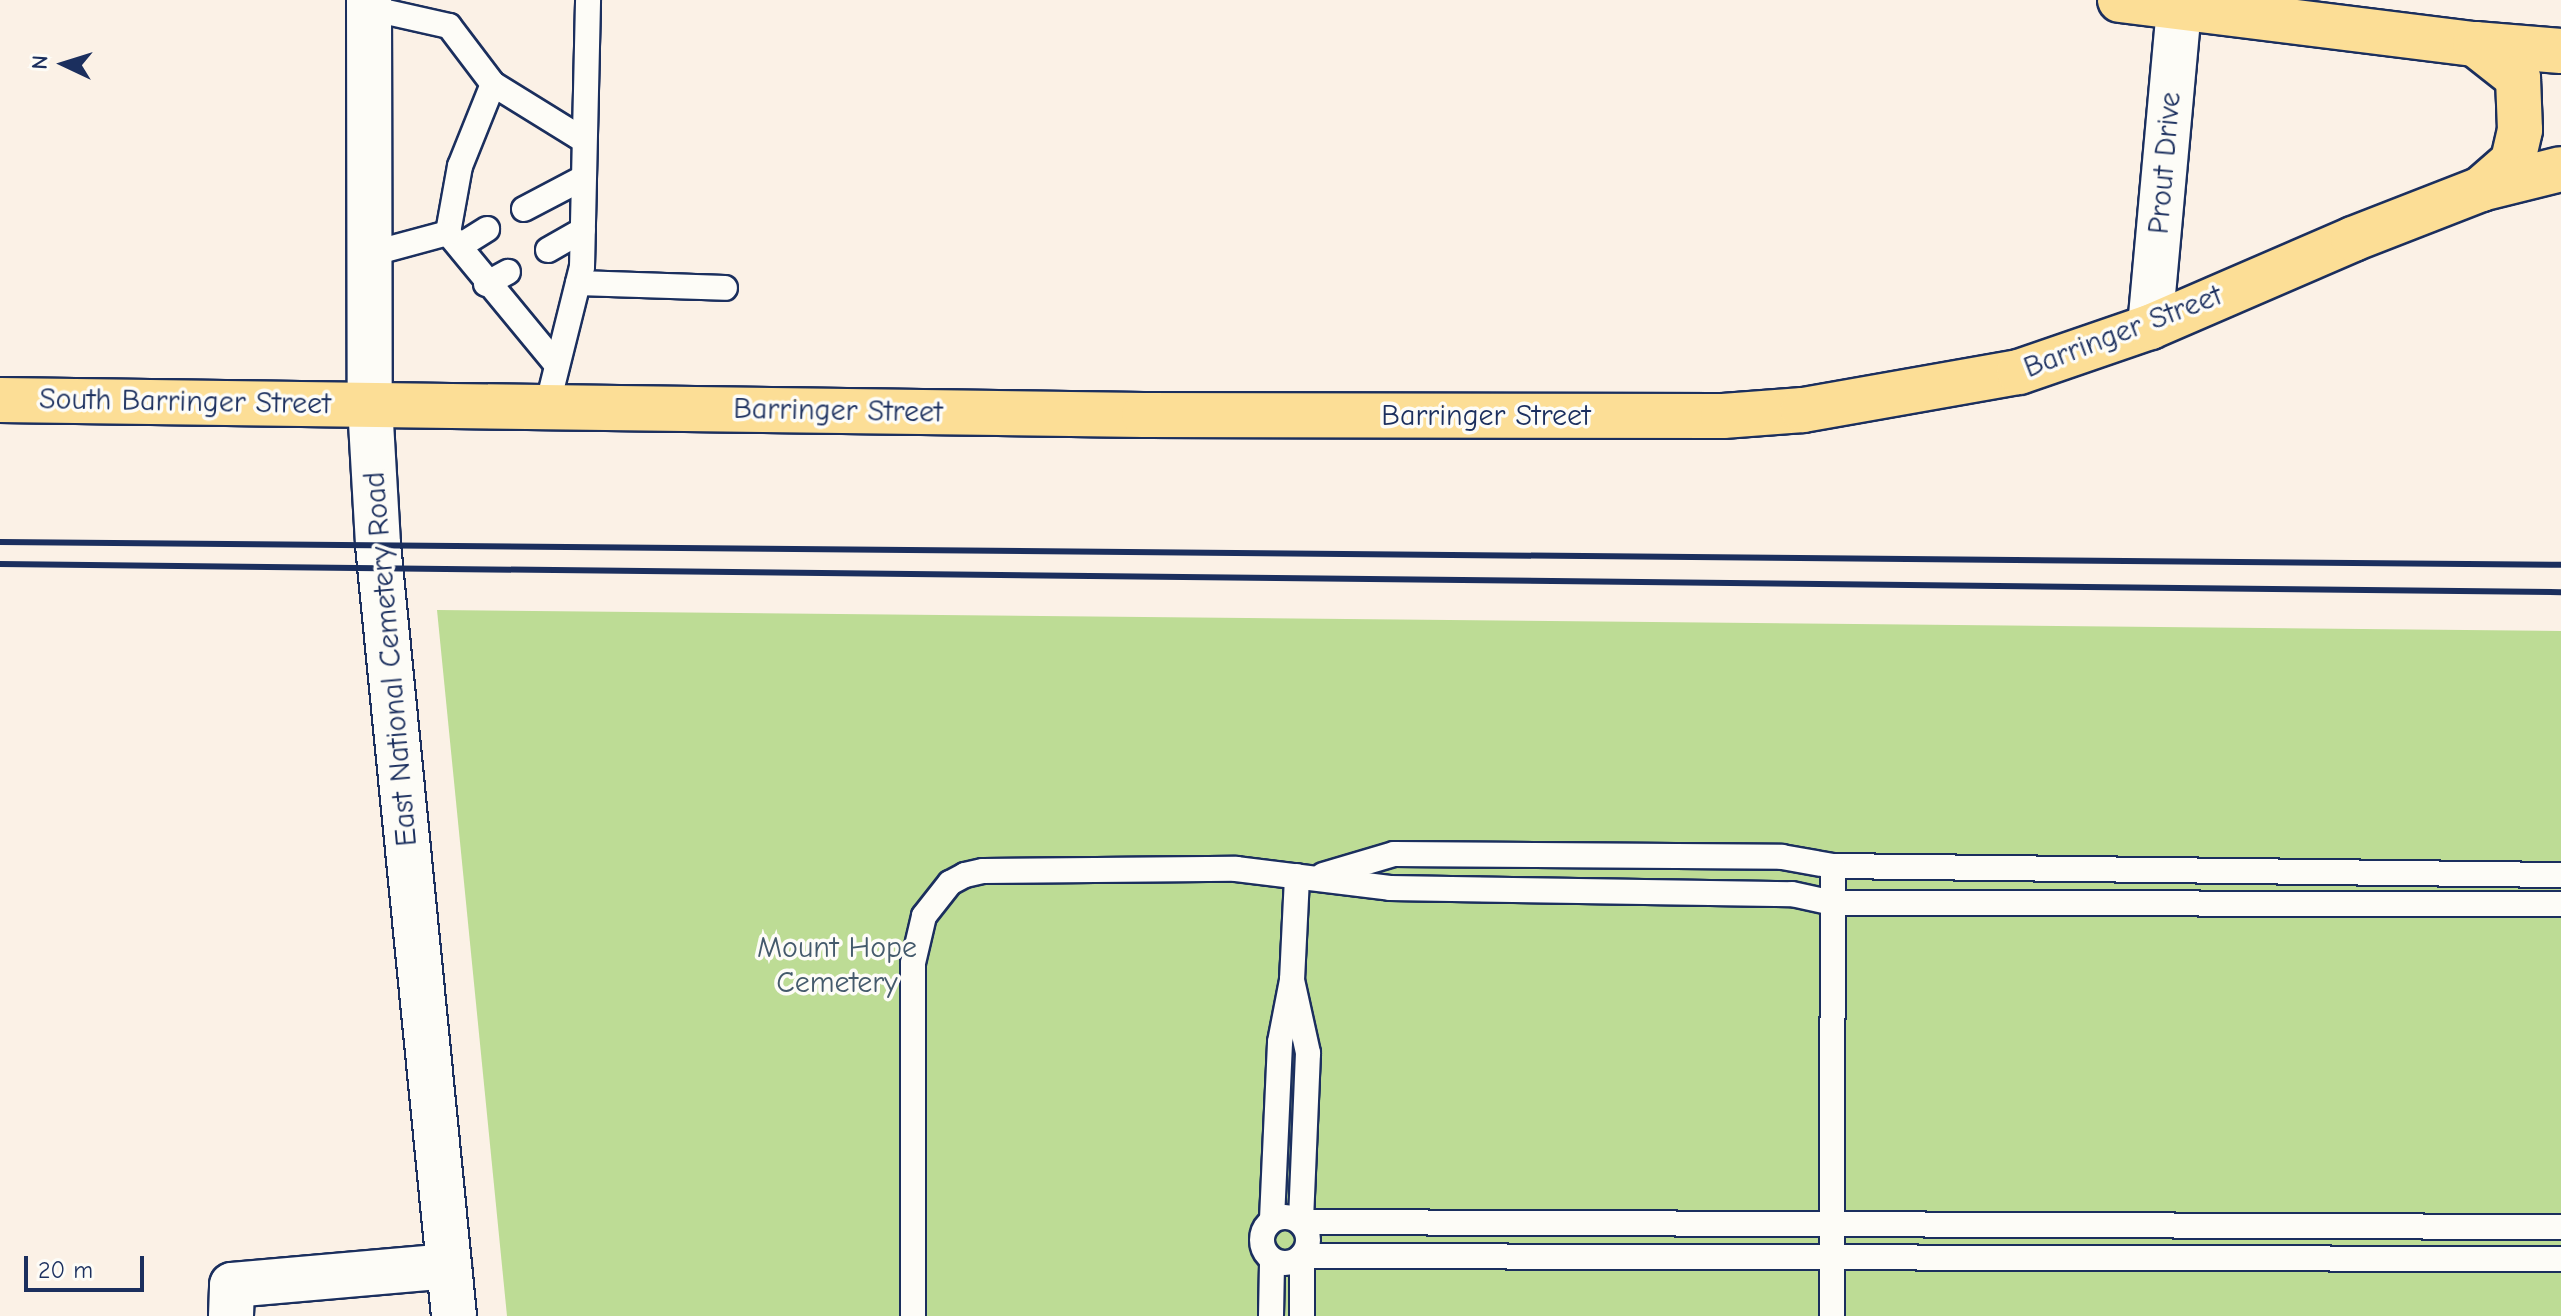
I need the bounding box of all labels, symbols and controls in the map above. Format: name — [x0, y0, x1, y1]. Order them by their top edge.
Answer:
north arrow — [24, 24, 104, 104]
text: N — [27, 54, 54, 70]
street label: Prout Drive — [2141, 90, 2189, 236]
street label: Barringer Street — [2019, 278, 2227, 386]
street label: South Barringer Street — [39, 381, 331, 423]
street label: Barringer Street — [733, 391, 943, 431]
street label: Barringer Street — [1381, 398, 1591, 434]
street label: East National Cemetery Road — [357, 470, 425, 848]
park label: Mount Hope Cemetery — [757, 930, 917, 1000]
scale bar — [28, 1240, 148, 1290]
text: 20 m — [38, 1256, 93, 1284]

